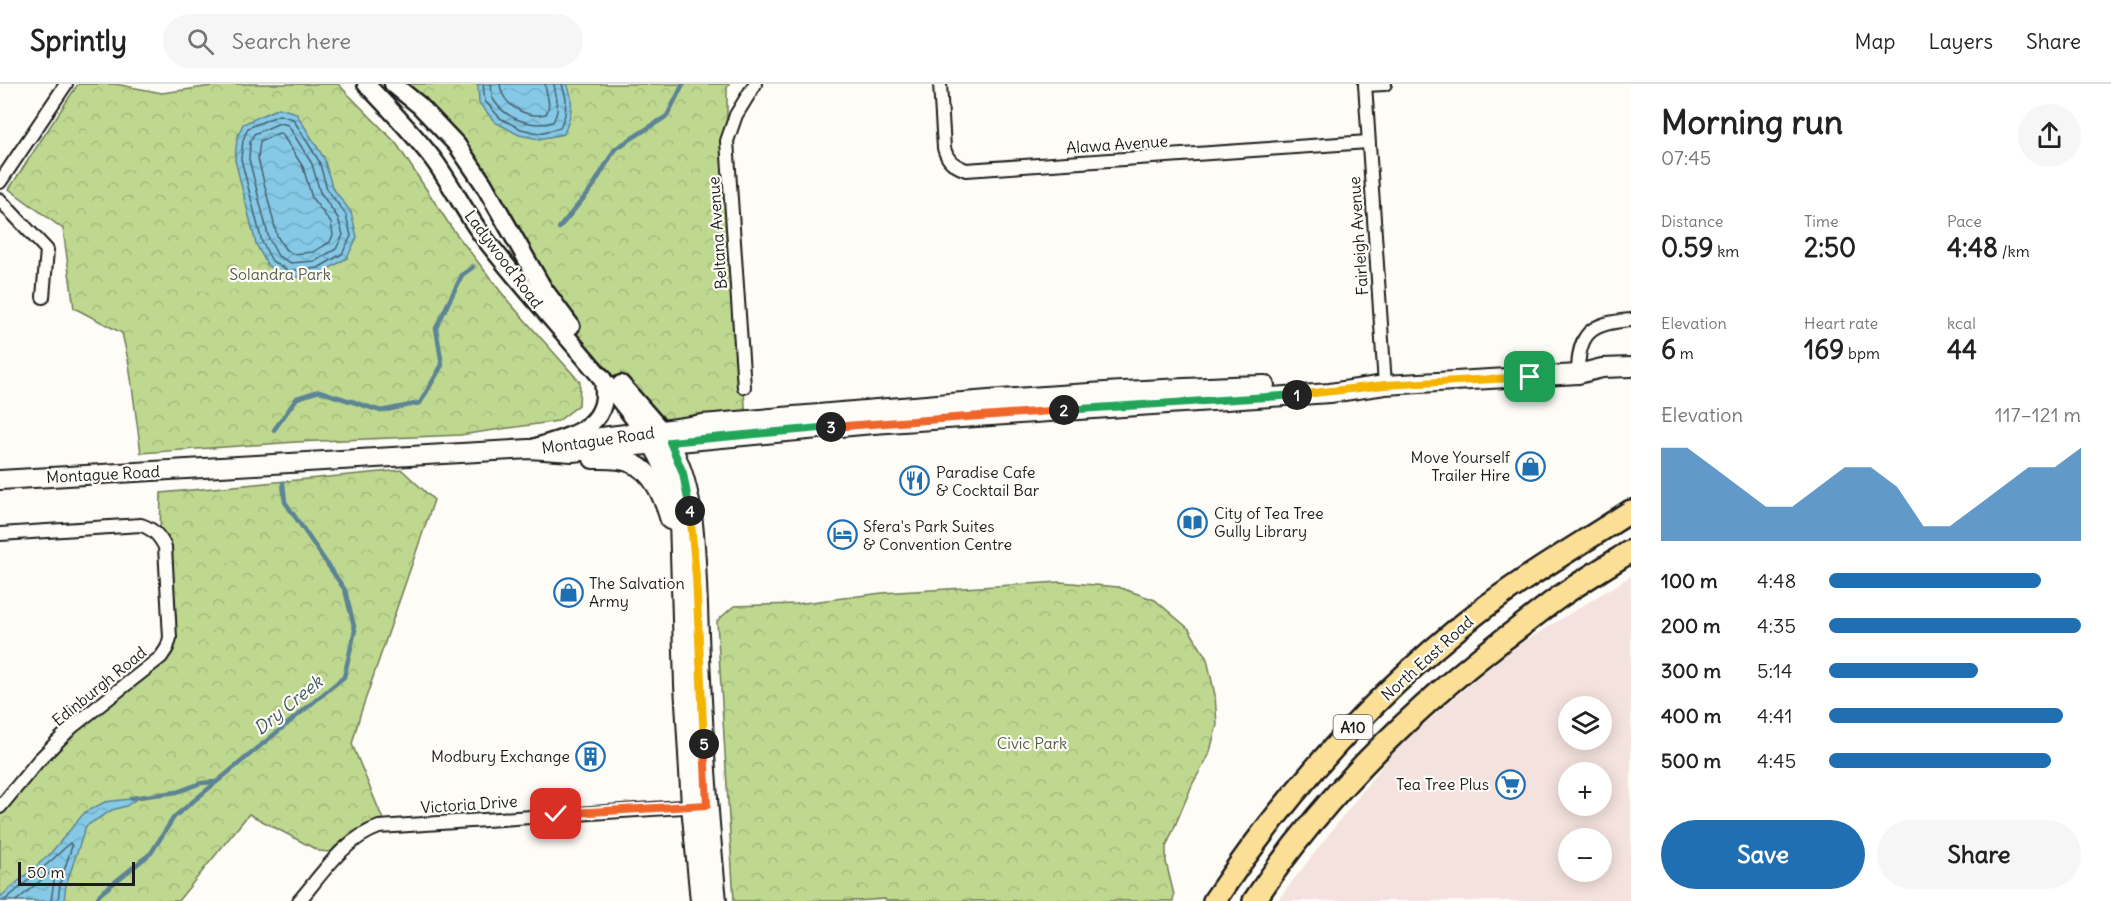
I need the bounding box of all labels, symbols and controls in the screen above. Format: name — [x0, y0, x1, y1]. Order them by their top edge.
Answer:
search box — [163, 14, 583, 68]
text: Sprintly — [30, 23, 127, 59]
icon: search — [184, 25, 217, 58]
text: Search here — [232, 27, 351, 55]
text: Map — [1855, 28, 1895, 55]
text: Layers — [1928, 28, 1993, 55]
text: Share — [2026, 28, 2081, 55]
text: Morning run — [1661, 101, 1843, 143]
button: share — [2018, 104, 2081, 167]
street label: Alawa Avenue — [1065, 130, 1169, 158]
text: 07:45 — [1661, 145, 1711, 170]
street label: Beltana Avenue — [703, 176, 731, 290]
street label: Fairleigh Avenue — [1344, 176, 1372, 296]
street label: Ladywood Road — [461, 206, 547, 312]
text: Distance — [1661, 211, 1723, 231]
text: Time — [1804, 211, 1839, 231]
text: Pace — [1947, 211, 1982, 231]
text: 0.59 — [1661, 231, 1713, 264]
text: 2:50 — [1804, 231, 1856, 264]
text: 4:48 — [1947, 231, 1998, 264]
text: km — [1713, 241, 1739, 261]
text: /km — [1998, 241, 2030, 261]
park label: Solandra Park — [229, 264, 331, 284]
text: Elevation — [1661, 313, 1727, 333]
text: Heart rate — [1804, 313, 1878, 333]
text: kcal — [1947, 313, 1976, 333]
text: 6 — [1661, 333, 1676, 366]
text: 169 — [1804, 333, 1844, 366]
text: 44 — [1947, 333, 1977, 366]
text: m — [1676, 343, 1694, 363]
text: bpm — [1844, 343, 1880, 363]
pin — [1504, 351, 1555, 402]
icon: arrive — [1513, 360, 1546, 393]
pin: 1 — [1282, 380, 1312, 410]
text: 1 — [1294, 385, 1300, 405]
pin: 2 — [1049, 395, 1079, 425]
text: 2 — [1060, 400, 1068, 420]
text: Elevation — [1661, 402, 1743, 427]
text: 117–121 m — [1995, 402, 2081, 427]
pin: 3 — [816, 412, 846, 442]
text: 3 — [826, 417, 836, 437]
street label: Montague Road — [540, 422, 656, 458]
place label: Move Yourself Trailer Hire — [1411, 447, 1511, 485]
shop icon: Move Yourself Trailer Hire — [1515, 450, 1547, 482]
street label: Montague Road — [46, 461, 160, 487]
place label: Paradise Cafe & Cocktail Bar — [936, 462, 1040, 500]
restaurant icon: Paradise Cafe & Cocktail Bar — [899, 465, 931, 497]
pin: 4 — [675, 496, 705, 526]
text: 4 — [685, 501, 695, 521]
place label: City of Tea Tree Gully Library — [1214, 503, 1324, 541]
library icon: City of Tea Tree Gully Library — [1177, 506, 1209, 538]
place label: Sfera's Park Suites & Convention Centre — [863, 516, 1012, 554]
hotel icon: Sfera's Park Suites & Convention Centre — [826, 519, 858, 551]
text: 100 m — [1661, 568, 1718, 593]
text: 4:48 — [1757, 568, 1796, 593]
place label: The Salvation Army — [589, 573, 685, 611]
shop icon: The Salvation Army — [552, 576, 584, 608]
street label: North East Road — [1377, 611, 1477, 705]
text: 200 m — [1661, 613, 1721, 638]
text: 4:35 — [1757, 613, 1796, 638]
street label: Edinburgh Road — [48, 642, 150, 730]
text: 300 m — [1661, 658, 1721, 683]
text: 5:14 — [1757, 658, 1793, 683]
water label: Dry Creek — [249, 669, 328, 740]
map controls — [1558, 696, 1612, 882]
button: layers — [1558, 696, 1612, 750]
text: 400 m — [1661, 703, 1721, 728]
text: 4:41 — [1757, 703, 1792, 728]
road number: A10 — [1334, 715, 1372, 739]
pin: 5 — [689, 729, 719, 759]
park label: Civic Park — [997, 733, 1067, 753]
text: 5 — [699, 734, 709, 754]
building icon: Modbury Exchange — [575, 740, 607, 772]
place label: Modbury Exchange — [431, 746, 570, 766]
text: 500 m — [1661, 748, 1721, 773]
text: 4:45 — [1757, 748, 1796, 773]
button: + — [1558, 762, 1612, 816]
supermarket icon: Tea Tree Plus — [1494, 768, 1526, 800]
place label: Tea Tree Plus — [1396, 774, 1489, 794]
pin — [530, 788, 581, 839]
street label: Victoria Drive — [420, 791, 518, 817]
icon: check — [539, 797, 572, 830]
button: Save — [1661, 820, 1865, 889]
button: Share — [1877, 820, 2081, 889]
button: − — [1558, 828, 1612, 882]
scale bar — [18, 859, 135, 886]
text: 50 m — [27, 862, 65, 882]

